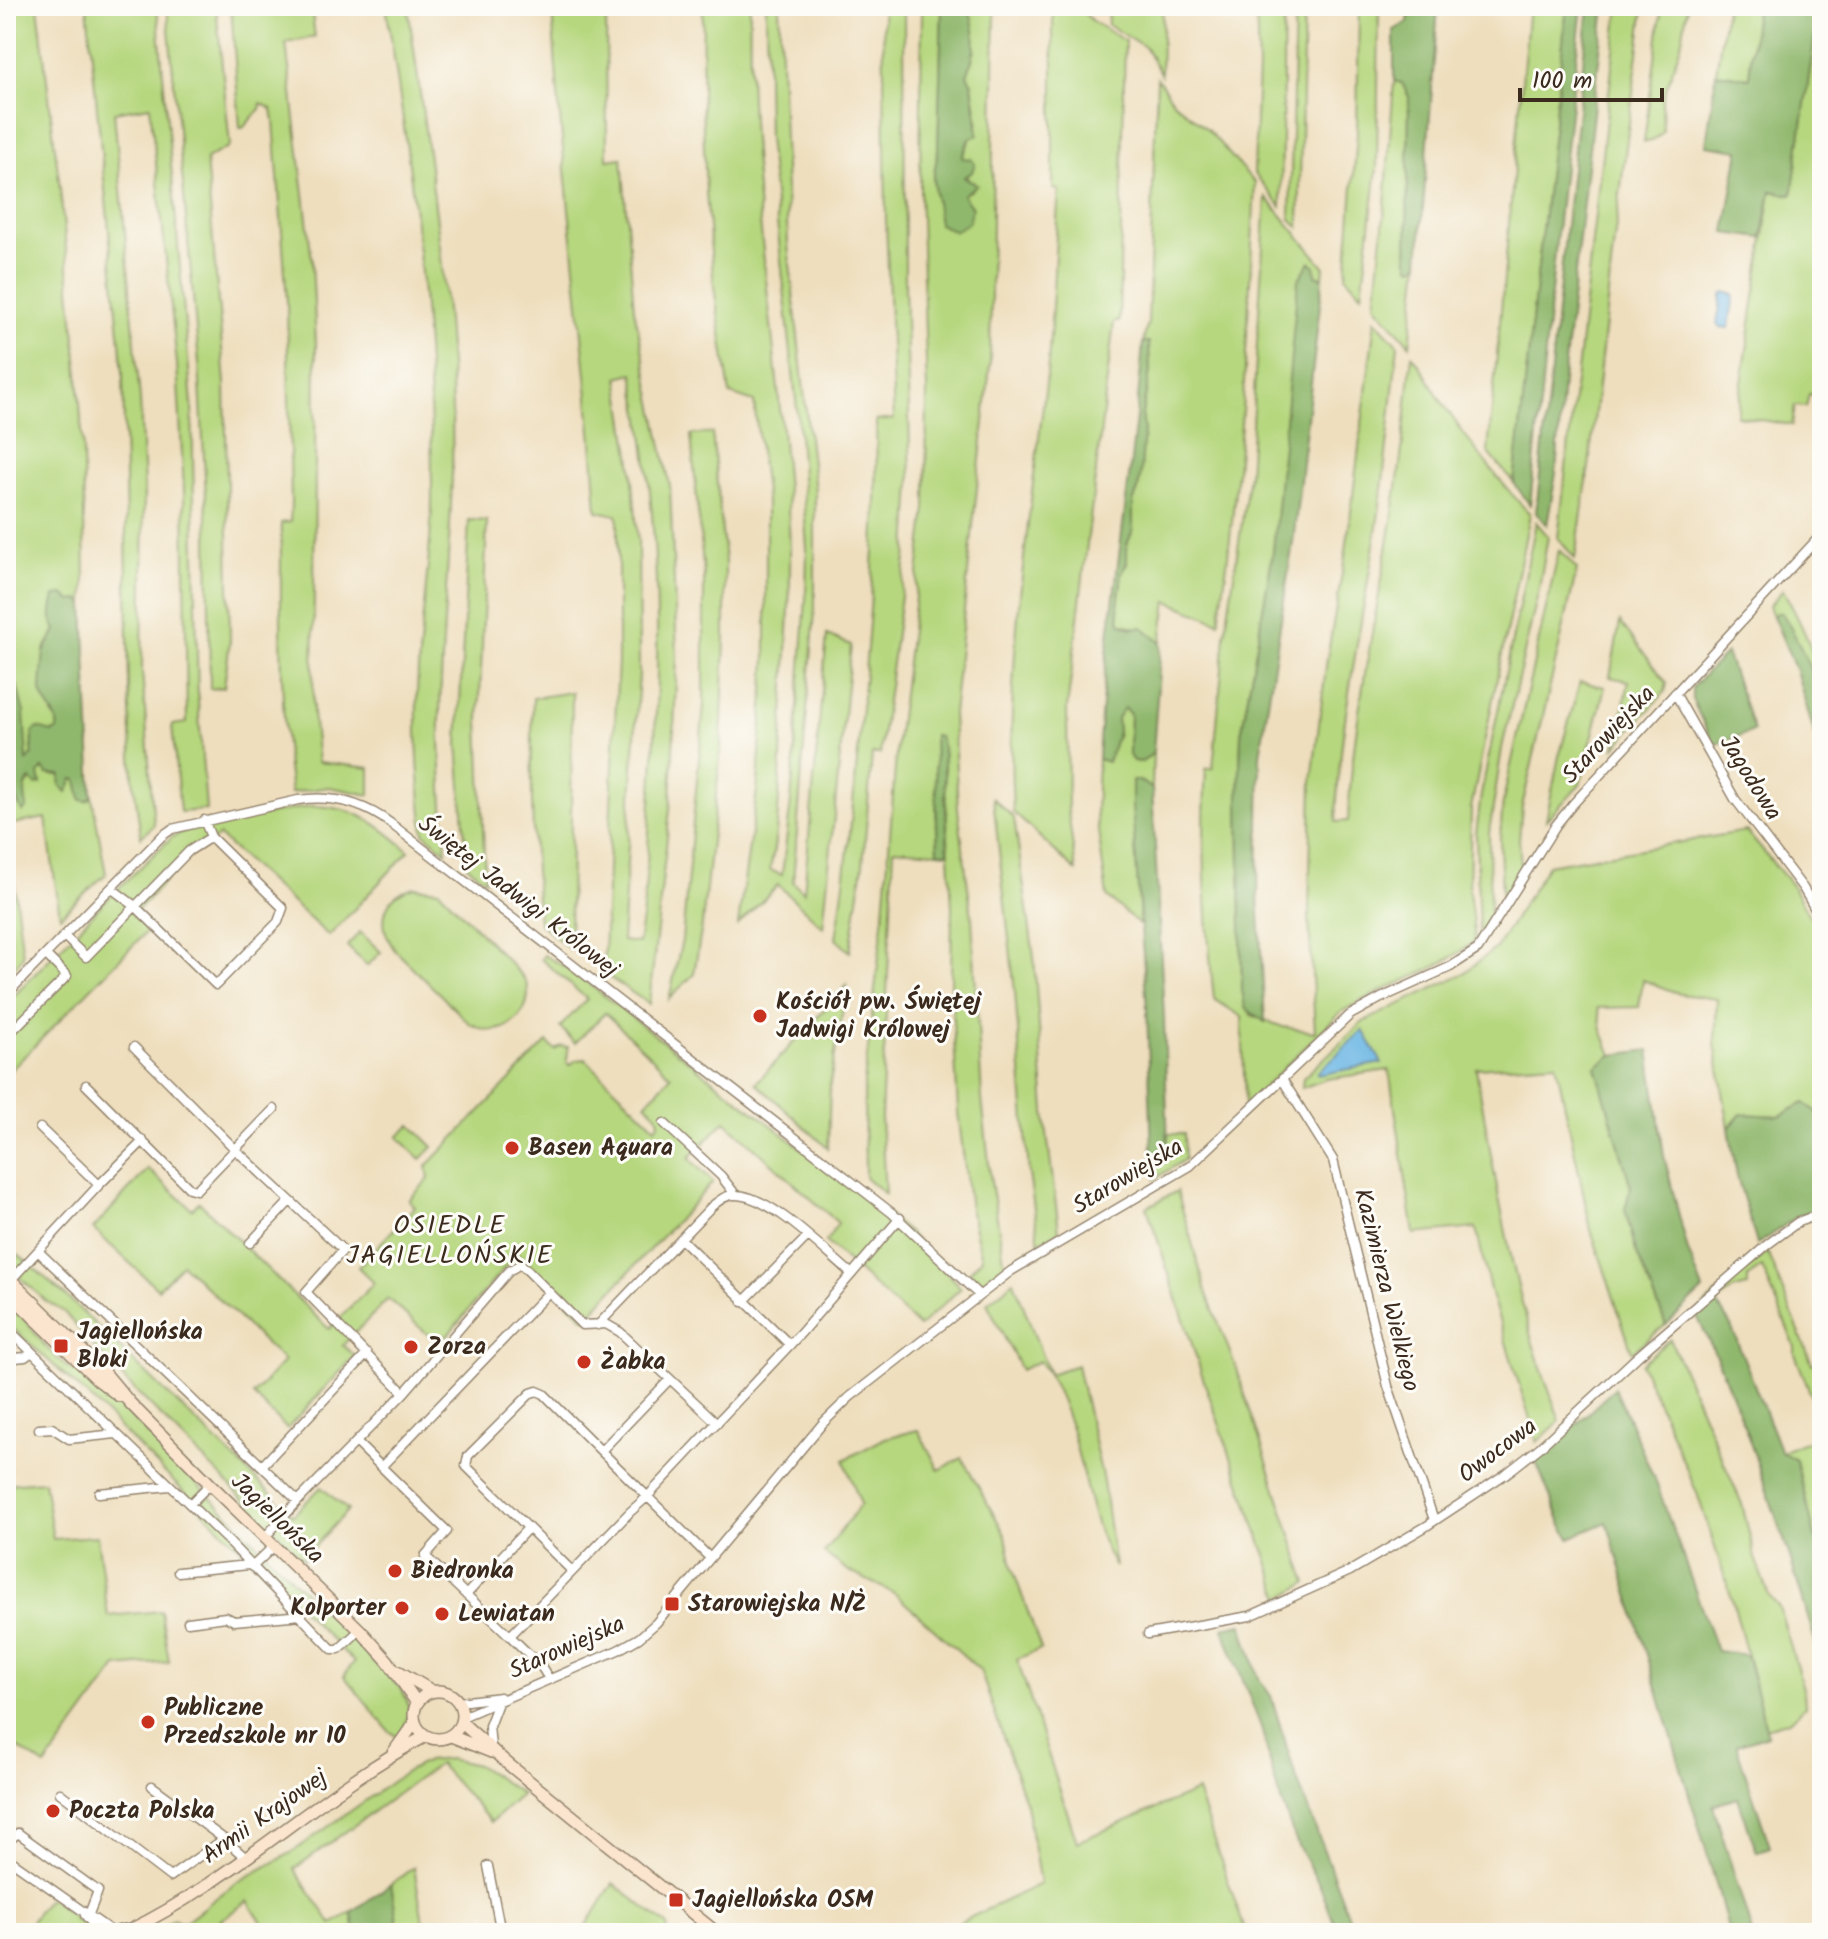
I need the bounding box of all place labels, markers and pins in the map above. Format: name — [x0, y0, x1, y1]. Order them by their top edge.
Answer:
place label: Kościół pw. Świętej Jadwigi Królowej — [776, 983, 982, 1050]
marker: Kościół pw. Świętej Jadwigi Królowej — [751, 1007, 769, 1025]
place label: Basen Aquara — [528, 1129, 673, 1168]
marker: Basen Aquara — [503, 1139, 521, 1157]
place label: Jagiellońska Bloki — [77, 1313, 203, 1380]
place label: Zorza — [427, 1328, 486, 1367]
marker: Jagiellońska Bloki — [52, 1337, 70, 1355]
marker: Zorza — [402, 1338, 420, 1356]
place label: Żabka — [600, 1343, 665, 1382]
marker: Żabka — [575, 1353, 593, 1371]
place label: Biedronka — [411, 1552, 514, 1591]
marker: Biedronka — [386, 1562, 404, 1580]
place label: Starowiejska N/Ż — [688, 1585, 867, 1624]
place label: Kolporter — [290, 1589, 387, 1628]
place label: Lewiatan — [458, 1595, 555, 1634]
marker: Starowiejska N/Ż — [663, 1595, 681, 1613]
marker: Kolporter — [393, 1599, 411, 1617]
marker: Lewiatan — [433, 1605, 451, 1623]
place label: Publiczne Przedszkole nr 10 — [164, 1689, 346, 1756]
marker: Publiczne Przedszkole nr 10 — [139, 1713, 157, 1731]
place label: Poczta Polska — [69, 1792, 214, 1831]
marker: Poczta Polska — [44, 1802, 62, 1820]
place label: Jagiellońska OSM — [692, 1881, 874, 1920]
marker: Jagiellońska OSM — [667, 1891, 685, 1909]

